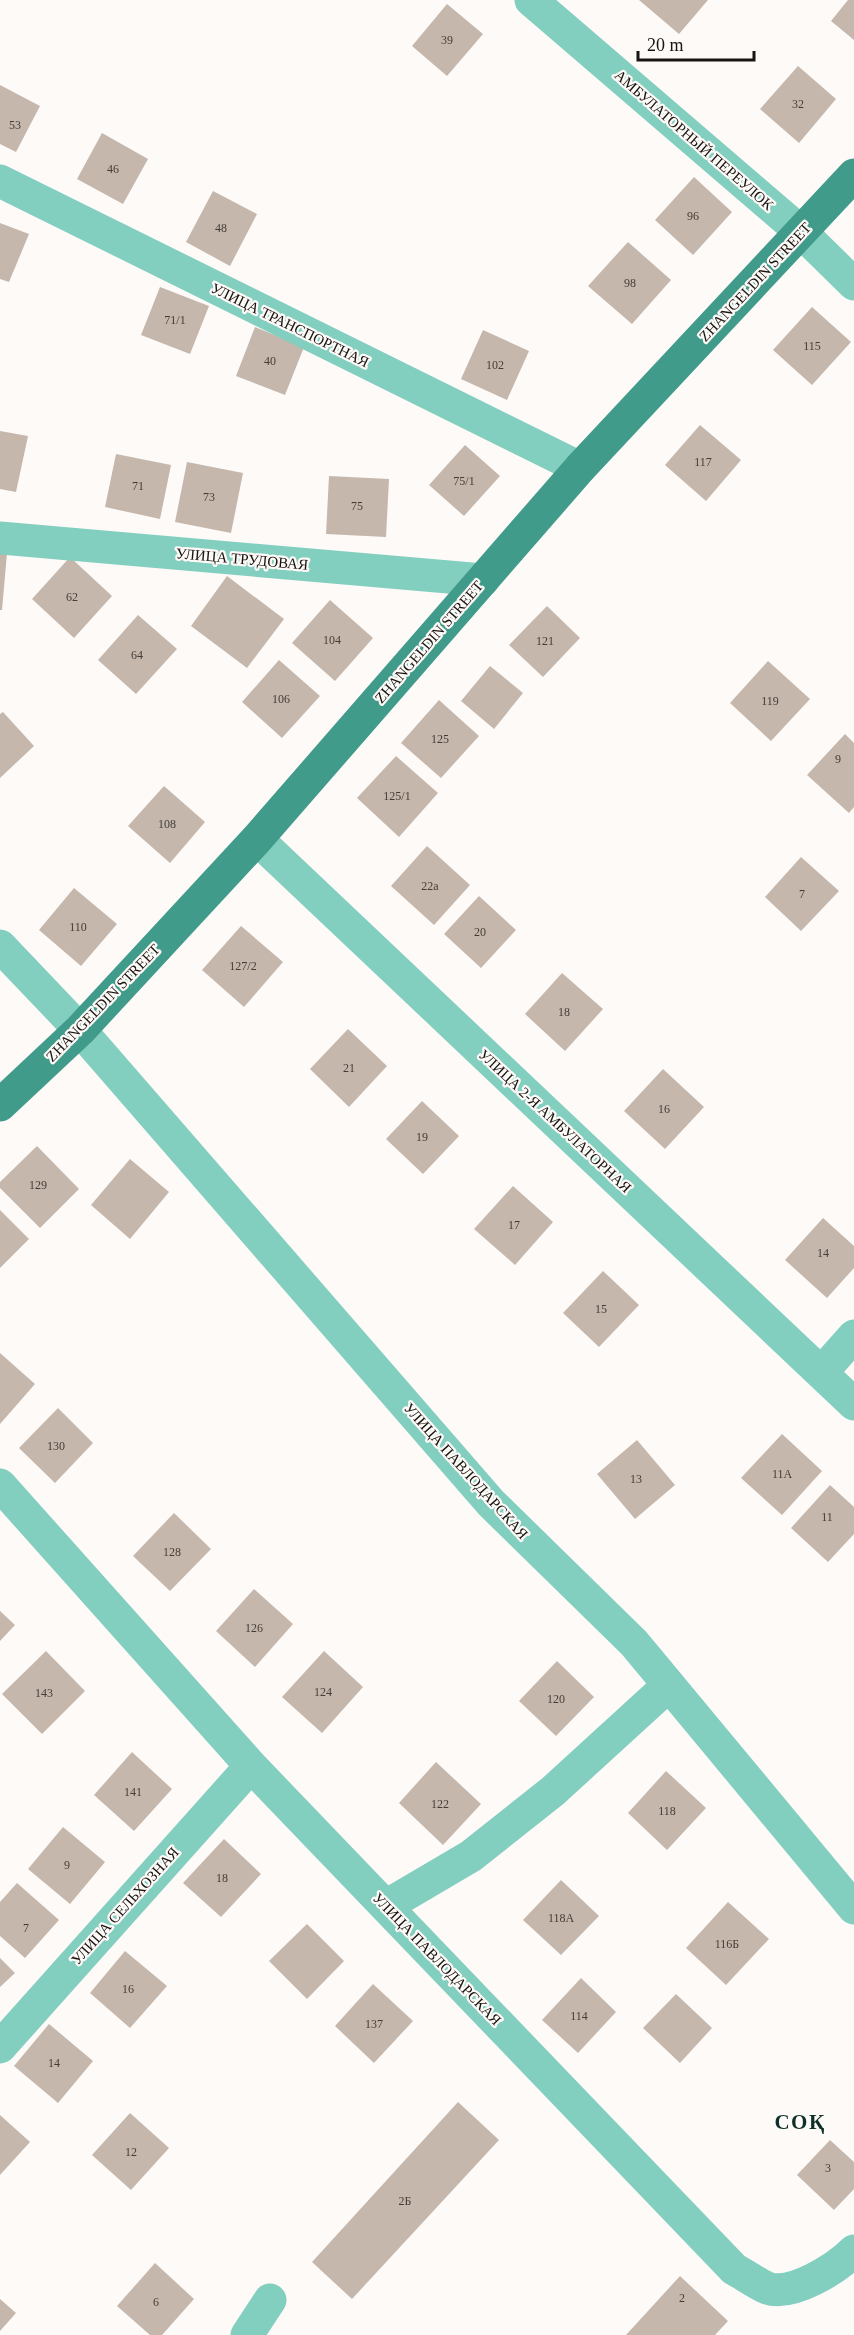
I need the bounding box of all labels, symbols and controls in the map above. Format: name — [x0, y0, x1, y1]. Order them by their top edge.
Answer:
scale bar — [638, 24, 754, 62]
house number: 39 — [441, 33, 453, 47]
text: 20 m — [647, 35, 684, 55]
street label: АМБУЛАТОРНЫЙ ПЕРЕУЛОК — [611, 67, 777, 214]
house number: 32 — [792, 97, 804, 111]
house number: 53 — [9, 118, 21, 132]
house number: 46 — [107, 162, 119, 176]
house number: 96 — [687, 209, 699, 223]
street label: ZHANGELDIN STREET — [696, 219, 814, 345]
house number: 48 — [215, 221, 227, 235]
house number: 98 — [624, 276, 636, 290]
street label: УЛИЦА ТРАНСПОРТНАЯ — [208, 280, 372, 370]
house number: 71/1 — [164, 313, 186, 327]
house number: 115 — [803, 339, 821, 353]
house number: 40 — [264, 354, 276, 368]
house number: 102 — [486, 358, 504, 372]
house number: 117 — [694, 455, 712, 469]
house number: 75/1 — [453, 474, 475, 488]
house number: 71 — [132, 479, 144, 493]
house number: 73 — [203, 490, 215, 504]
house number: 75 — [351, 499, 363, 513]
street label: УЛИЦА ТРУДОВАЯ — [175, 545, 309, 573]
street label: ZHANGELDIN STREET — [372, 578, 486, 706]
house number: 62 — [66, 590, 78, 604]
house number: 104 — [323, 633, 341, 647]
house number: 121 — [536, 634, 554, 648]
house number: 64 — [131, 648, 143, 662]
house number: 106 — [272, 692, 290, 706]
house number: 119 — [761, 694, 779, 708]
house number: 125 — [431, 732, 449, 746]
house number: 9 — [835, 752, 841, 766]
house number: 125/1 — [383, 789, 411, 803]
house number: 108 — [158, 817, 176, 831]
house number: 22а — [421, 879, 439, 893]
house number: 7 — [799, 887, 805, 901]
house number: 110 — [69, 920, 87, 934]
house number: 20 — [474, 925, 486, 939]
street label: ZHANGELDIN STREET — [43, 941, 163, 1065]
house number: 127/2 — [229, 959, 257, 973]
house number: 18 — [558, 1005, 570, 1019]
street label: УЛИЦА 2-Я АМБУЛАТОРНАЯ — [476, 1046, 634, 1196]
house number: 21 — [343, 1061, 355, 1075]
house number: 16 — [658, 1102, 670, 1116]
house number: 19 — [416, 1130, 428, 1144]
house number: 129 — [29, 1178, 47, 1192]
house number: 17 — [508, 1218, 520, 1232]
house number: 14 — [817, 1246, 829, 1260]
house number: 15 — [595, 1302, 607, 1316]
street label: УЛИЦА ПАВЛОДАРСКАЯ — [401, 1400, 531, 1542]
house number: 130 — [47, 1439, 65, 1453]
house number: 11А — [772, 1467, 792, 1481]
house number: 13 — [630, 1472, 642, 1486]
house number: 11 — [821, 1510, 833, 1524]
house number: 128 — [163, 1545, 181, 1559]
house number: 126 — [245, 1621, 263, 1635]
house number: 124 — [314, 1685, 332, 1699]
house number: 143 — [35, 1686, 53, 1700]
house number: 120 — [547, 1692, 565, 1706]
house number: 141 — [124, 1785, 142, 1799]
house number: 122 — [431, 1797, 449, 1811]
house number: 118 — [658, 1804, 676, 1818]
street label: УЛИЦА СЕЛЬХОЗНАЯ — [68, 1844, 182, 1968]
house number: 9 — [64, 1858, 70, 1872]
house number: 18 — [216, 1871, 228, 1885]
street label: УЛИЦА ПАВЛОДАРСКАЯ — [370, 1890, 504, 2028]
house number: 118А — [548, 1911, 574, 1925]
house number: 7 — [23, 1921, 29, 1935]
house number: 116Б — [715, 1937, 739, 1951]
house number: 16 — [122, 1982, 134, 1996]
house number: 114 — [570, 2009, 588, 2023]
house number: 137 — [365, 2017, 383, 2031]
house number: 14 — [48, 2056, 60, 2070]
district label: СОҚ — [774, 2110, 826, 2134]
house number: 12 — [125, 2145, 137, 2159]
house number: 3 — [825, 2161, 831, 2175]
house number: 2Б — [399, 2194, 412, 2208]
house number: 2 — [679, 2291, 685, 2305]
house number: 6 — [153, 2295, 159, 2309]

